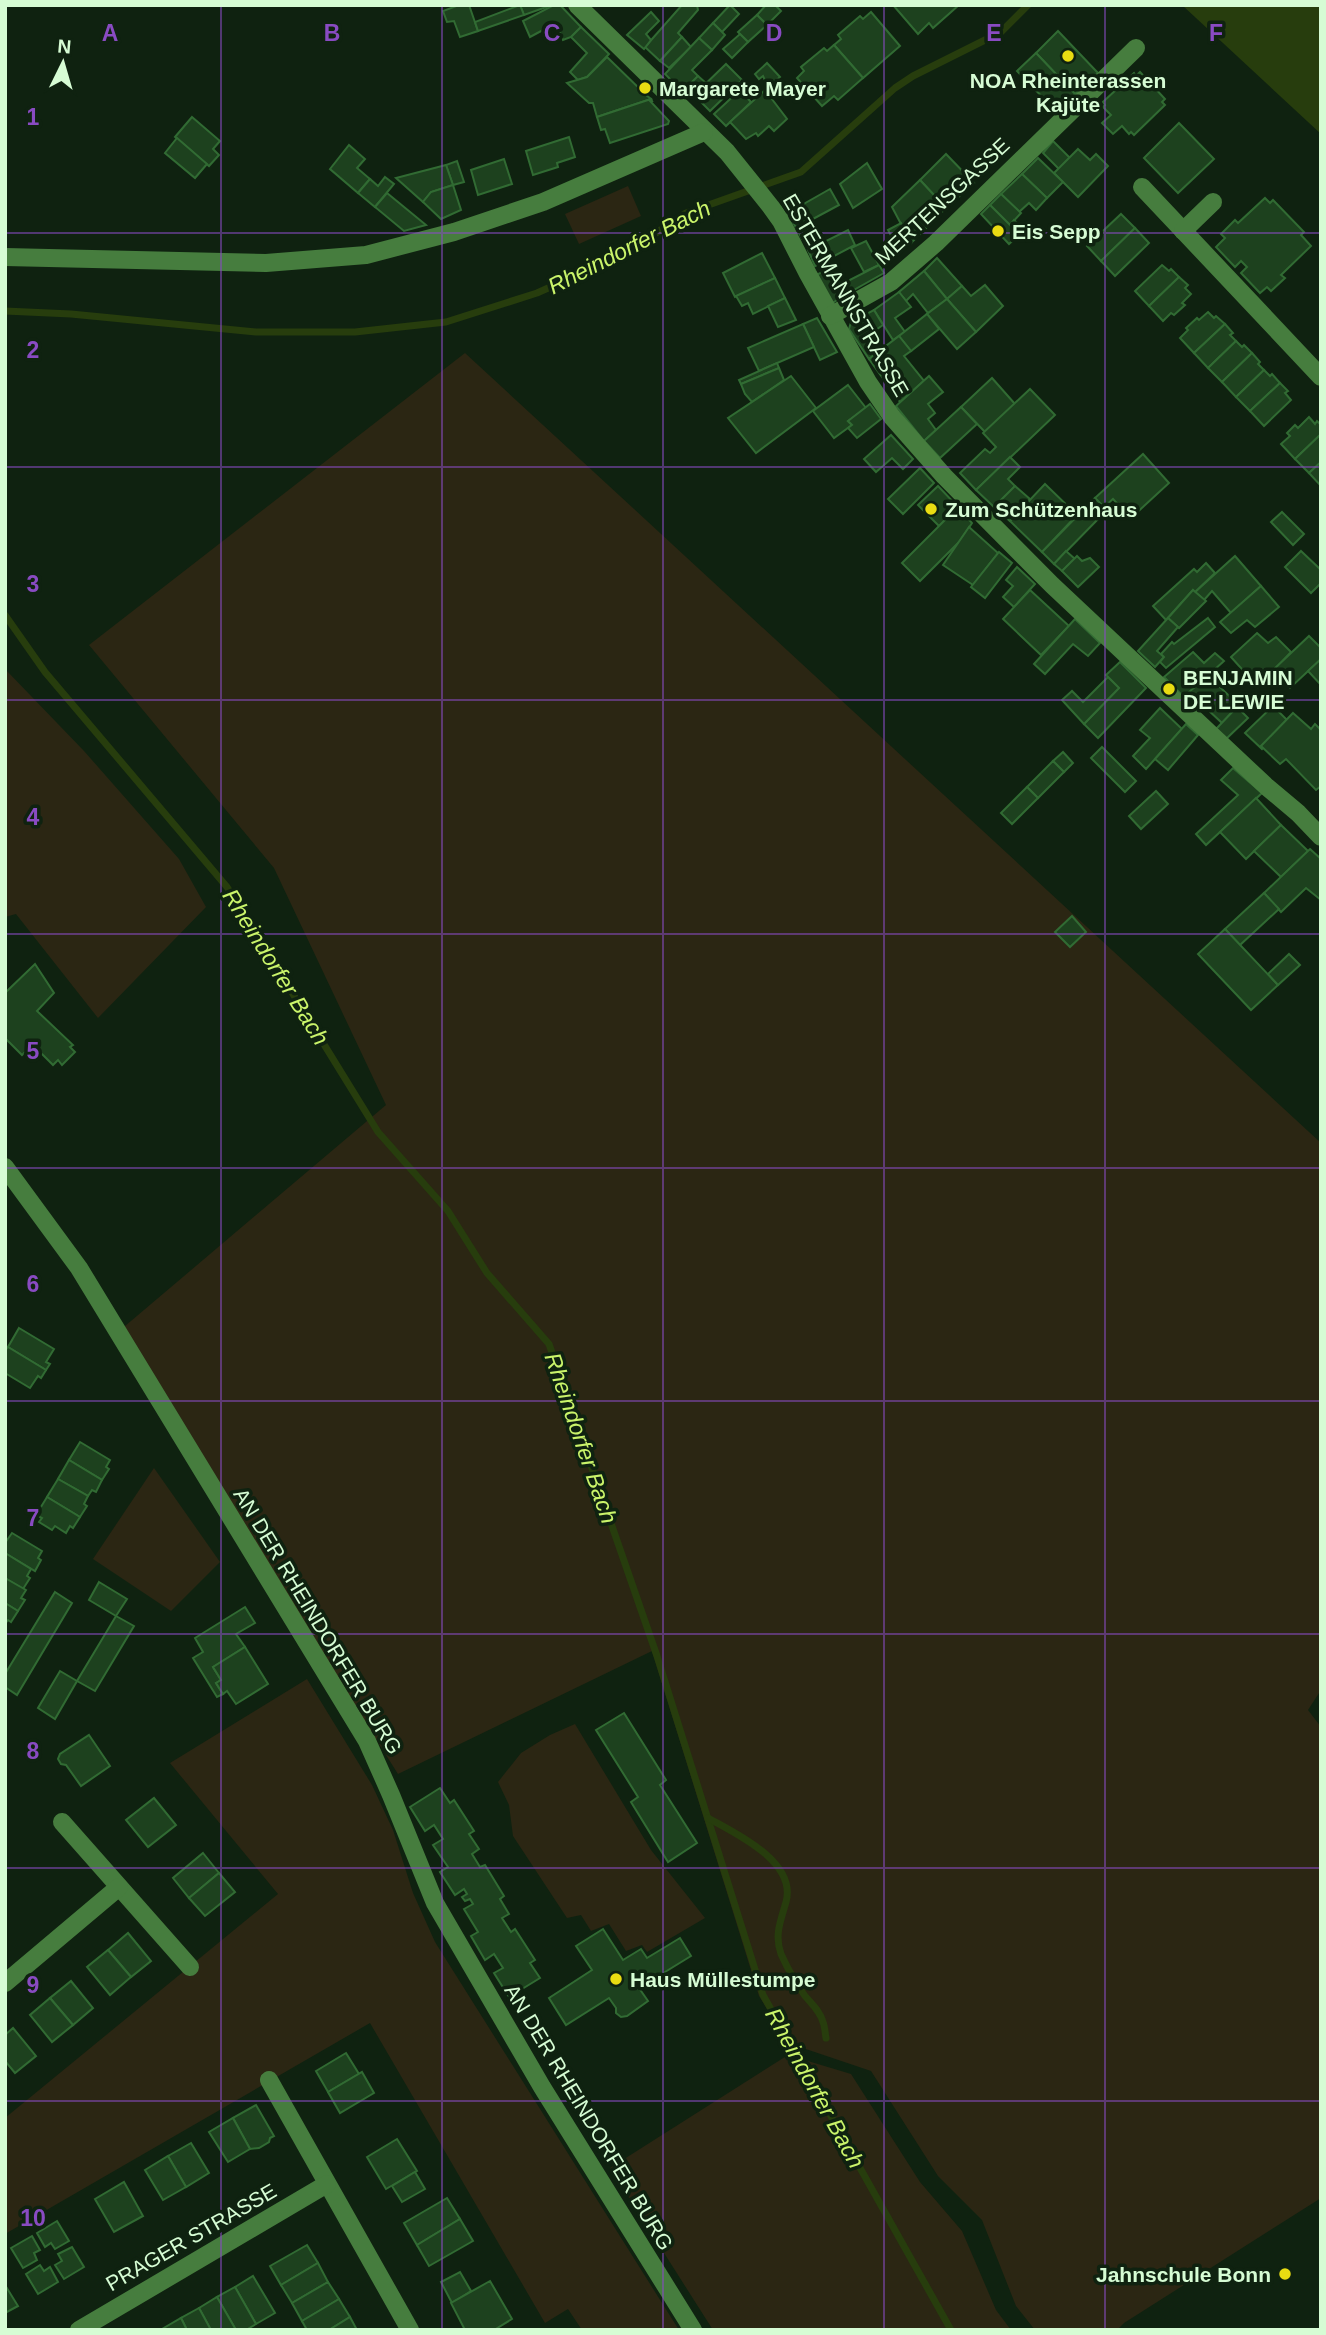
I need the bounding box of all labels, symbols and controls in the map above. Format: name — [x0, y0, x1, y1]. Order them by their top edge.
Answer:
text: A — [102, 20, 118, 46]
text: B — [324, 20, 340, 46]
text: C — [544, 20, 560, 46]
text: D — [766, 20, 782, 46]
text: E — [986, 20, 1002, 46]
text: F — [1209, 20, 1223, 46]
north arrow — [28, 28, 98, 98]
text: N — [57, 36, 72, 58]
marker: NOA Rheinterassen Kajüte — [1060, 48, 1076, 64]
place label: NOA Rheinterassen Kajüte — [970, 69, 1166, 116]
place label: Margarete Mayer — [659, 77, 826, 100]
marker: Margarete Mayer — [637, 80, 653, 96]
text: 1 — [27, 104, 40, 130]
street label: MERTENSGASSE — [870, 133, 1014, 269]
street label: ESTERMANNSTRASSE — [779, 190, 913, 400]
water label: Rheindorfer Bach — [543, 195, 715, 299]
place label: Eis Sepp — [1012, 220, 1101, 243]
marker: Eis Sepp — [990, 223, 1006, 239]
text: 2 — [27, 337, 39, 363]
place label: Zum Schützenhaus — [945, 498, 1138, 521]
marker: Zum Schützenhaus — [923, 501, 939, 517]
text: 3 — [27, 571, 39, 597]
place label: BENJAMIN DE LEWIE — [1183, 666, 1293, 713]
marker: BENJAMIN DE LEWIE — [1161, 681, 1177, 697]
text: 4 — [27, 804, 40, 830]
water label: Rheindorfer Bach — [218, 884, 334, 1050]
text: 5 — [27, 1038, 40, 1064]
text: 6 — [27, 1271, 39, 1297]
water label: Rheindorfer Bach — [540, 1349, 622, 1527]
street label: AN DER RHEINDORFER BURG — [229, 1484, 407, 1758]
text: 7 — [27, 1505, 39, 1531]
text: 8 — [27, 1738, 40, 1764]
place label: Haus Müllestumpe — [630, 1968, 816, 1991]
marker: Haus Müllestumpe — [608, 1971, 624, 1987]
text: 9 — [27, 1972, 39, 1998]
street label: AN DER RHEINDORFER BURG — [500, 1980, 678, 2254]
water label: Rheindorfer Bach — [760, 2003, 870, 2173]
street label: PRAGER STRASSE — [102, 2179, 280, 2295]
text: 10 — [20, 2205, 46, 2231]
place label: Jahnschule Bonn — [1096, 2263, 1271, 2286]
marker: Jahnschule Bonn — [1277, 2266, 1293, 2282]

